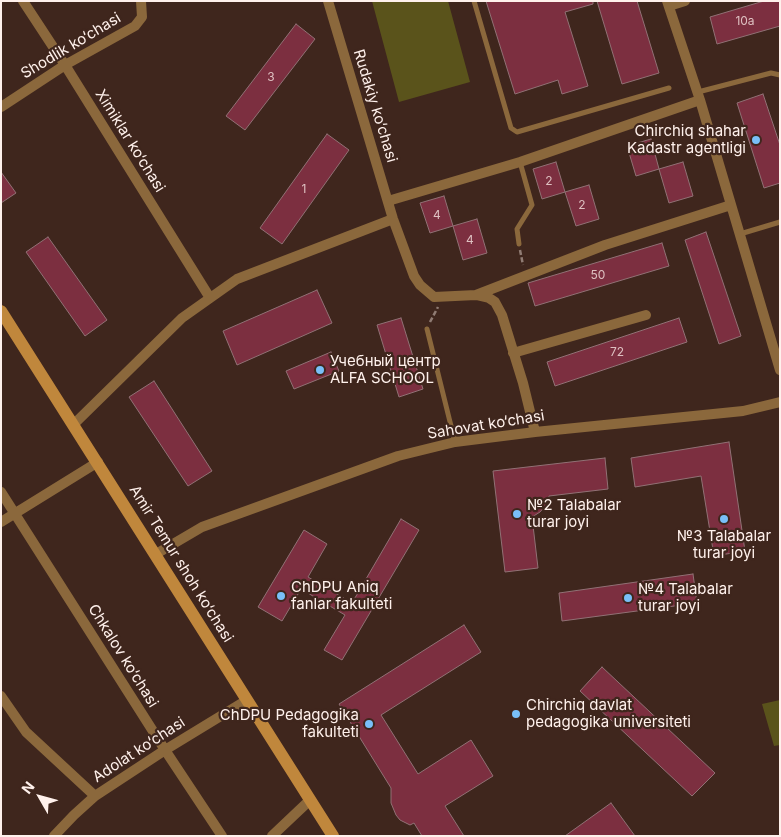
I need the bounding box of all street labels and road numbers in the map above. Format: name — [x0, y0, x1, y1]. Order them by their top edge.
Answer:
street label: Shodlik ko‘chasi — [18, 9, 124, 83]
street label: Rudakiy ko‘chasi — [349, 47, 401, 165]
street label: Ximiklar ko‘chasi — [91, 86, 169, 196]
street label: Sahovat ko‘chasi — [426, 407, 546, 443]
street label: Amir Temur shoh ko‘chasi — [125, 482, 237, 646]
street label: Chkalov ko‘chasi — [84, 601, 162, 711]
street label: Adolat ko‘chasi — [89, 713, 189, 787]

